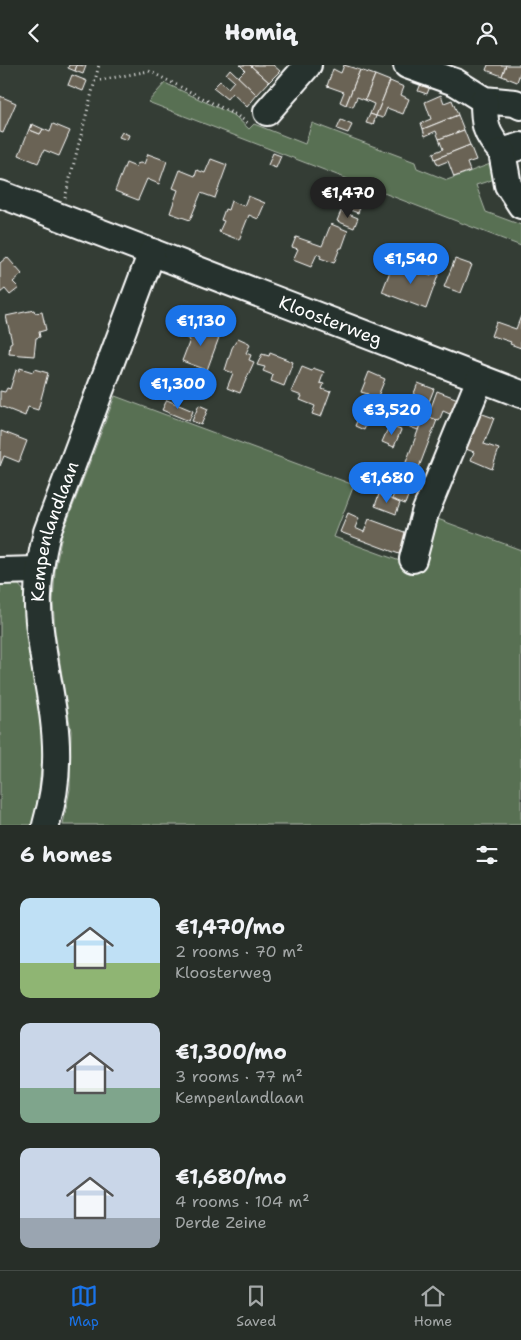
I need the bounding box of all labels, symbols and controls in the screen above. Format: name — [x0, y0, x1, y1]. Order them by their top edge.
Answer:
text: Homiq — [225, 18, 296, 47]
icon: back — [20, 19, 48, 47]
icon: person — [473, 19, 501, 47]
pin: €1,470 — [307, 177, 389, 219]
text: €1,470 — [321, 182, 375, 203]
pin: €1,540 — [370, 243, 452, 285]
text: €1,540 — [384, 248, 438, 269]
street label: Kloosterweg — [275, 290, 386, 352]
pin: €1,130 — [160, 305, 242, 347]
text: €1,130 — [176, 310, 226, 331]
pin: €1,300 — [137, 367, 219, 410]
text: €1,300 — [151, 373, 205, 394]
pin: €3,520 — [351, 393, 433, 436]
text: €3,520 — [363, 399, 421, 420]
street label: Kempenlandlaan — [26, 458, 84, 602]
pin: €1,680 — [346, 461, 428, 504]
text: €1,680 — [360, 467, 414, 488]
text: 6 homes — [20, 841, 112, 869]
icon: filters — [473, 841, 501, 869]
text: €1,470/mo — [175, 913, 285, 941]
icon: home — [60, 918, 120, 978]
text: 2 rooms · 70 m² — [175, 941, 303, 962]
text: Kloosterweg — [175, 962, 272, 983]
text: €1,300/mo — [175, 1038, 287, 1066]
icon: home — [60, 1043, 120, 1103]
text: 3 rooms · 77 m² — [175, 1066, 303, 1087]
text: Kempenlandlaan — [175, 1087, 304, 1108]
text: €1,680/mo — [175, 1163, 287, 1191]
icon: home — [60, 1168, 120, 1228]
text: 4 rooms · 104 m² — [175, 1191, 310, 1212]
text: Derde Zeine — [175, 1212, 267, 1233]
tab: Map — [69, 1282, 99, 1330]
tab: Saved — [236, 1282, 276, 1330]
tab: Home — [414, 1282, 452, 1330]

